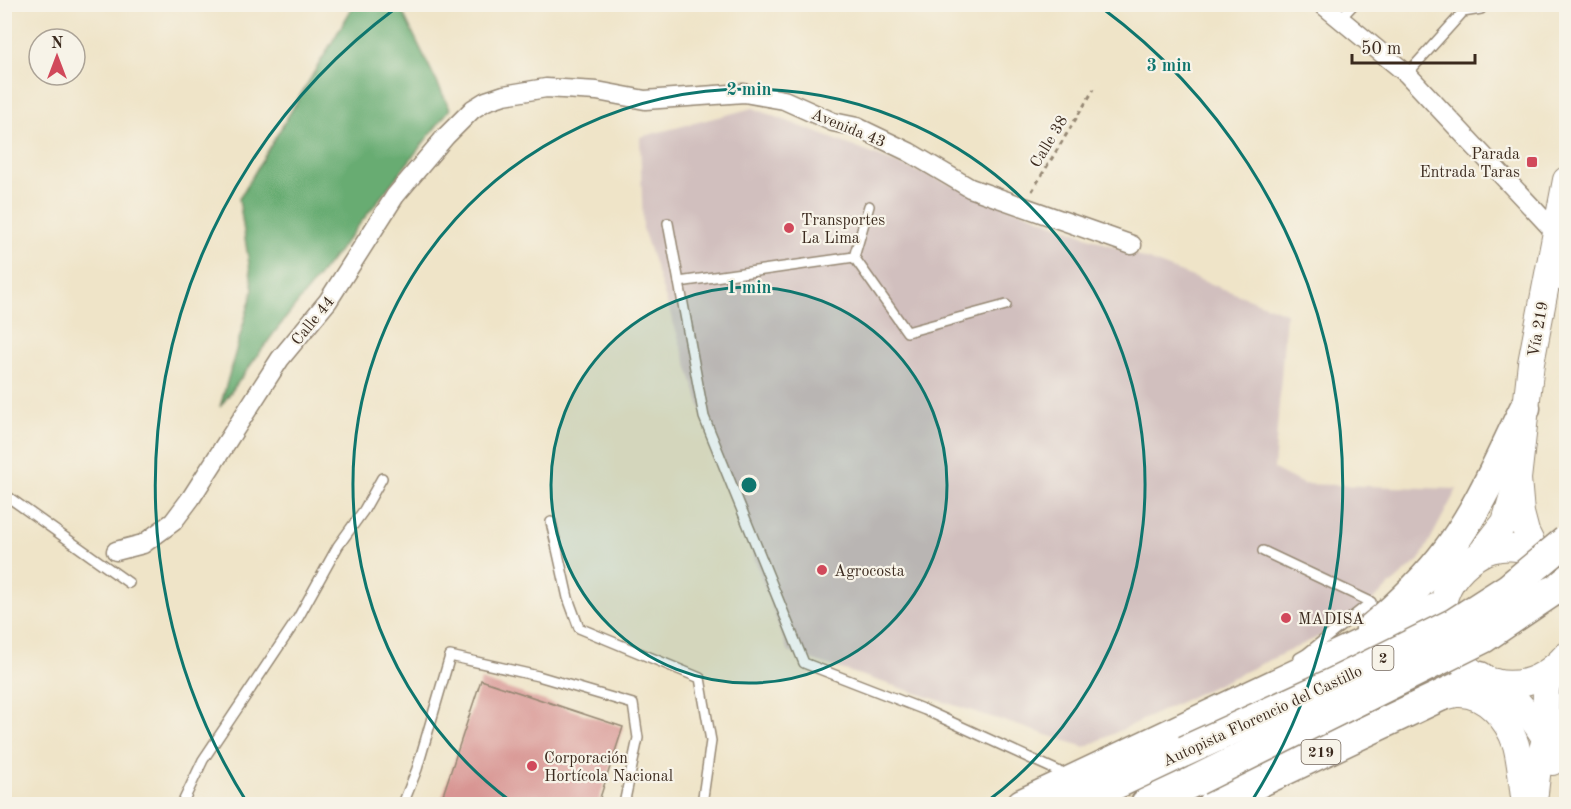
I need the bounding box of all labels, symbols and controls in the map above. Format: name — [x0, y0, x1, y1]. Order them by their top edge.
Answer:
north arrow — [27, 27, 87, 87]
scale bar — [1352, 27, 1475, 65]
text: N — [51, 36, 64, 52]
text: 50 m — [1361, 40, 1401, 58]
text: 3 min — [1146, 57, 1192, 75]
text: 2 min — [726, 81, 772, 99]
street label: Avenida 43 — [809, 107, 888, 151]
street label: Calle 38 — [1028, 113, 1071, 171]
place label: Parada Entrada Taras — [1420, 147, 1520, 181]
marker: Parada Entrada Taras — [1525, 155, 1539, 169]
place label: Transportes La Lima — [801, 213, 885, 247]
marker: Transportes La Lima — [782, 221, 796, 235]
text: 1 min — [726, 279, 772, 297]
street label: Calle 44 — [289, 294, 338, 349]
street label: Vía 219 — [1526, 300, 1552, 358]
centre of rings — [739, 475, 759, 495]
marker: Agrocosta — [815, 563, 829, 577]
place label: Agrocosta — [834, 564, 905, 580]
marker: MADISA — [1279, 611, 1293, 625]
place label: MADISA — [1298, 612, 1364, 628]
road number: 2 — [1372, 646, 1394, 670]
street label: Autopista Florencio del Castillo — [1161, 664, 1365, 770]
road number: 219 — [1302, 740, 1340, 764]
place label: Corporación Hortícola Nacional — [544, 751, 673, 785]
marker: Corporación Hortícola Nacional — [525, 759, 539, 773]

